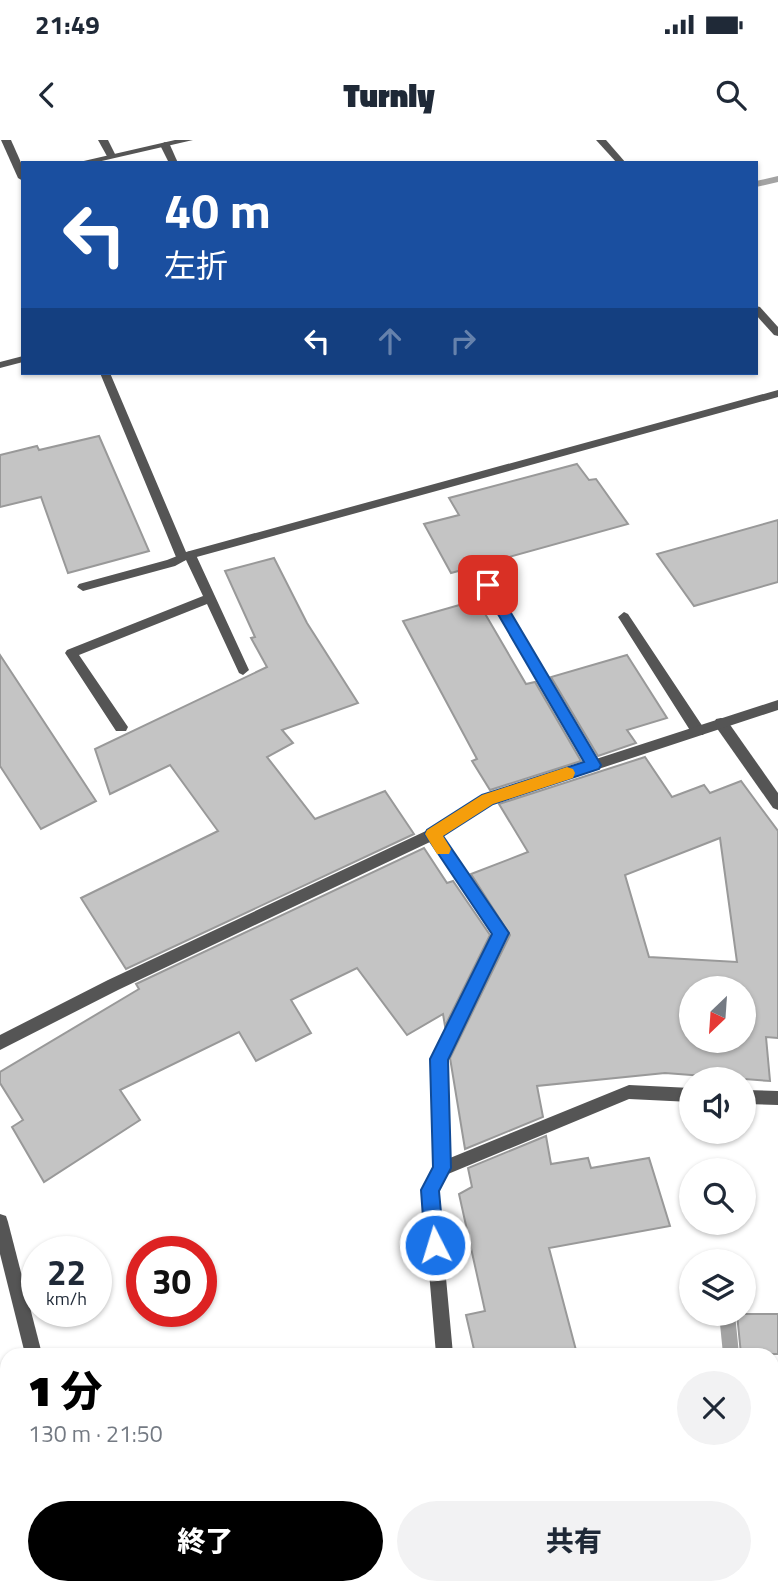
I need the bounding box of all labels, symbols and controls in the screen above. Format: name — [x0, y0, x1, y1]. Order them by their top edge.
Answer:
text: 21:49 — [35, 5, 100, 44]
text: Turnly — [343, 71, 435, 119]
icon: back — [28, 76, 66, 114]
icon: search — [712, 76, 750, 114]
text: 40 m — [164, 172, 271, 247]
icon: left — [49, 189, 140, 280]
text: 左折 — [164, 241, 228, 289]
icon: left — [298, 322, 336, 360]
icon: ahead — [371, 322, 409, 360]
icon: right — [444, 322, 482, 360]
pin — [458, 555, 518, 615]
icon: arrive — [469, 566, 507, 604]
north arrow — [679, 976, 756, 1054]
map controls — [679, 976, 756, 1326]
button: sound — [679, 1067, 756, 1144]
button: search — [679, 1158, 756, 1235]
position arrow — [398, 1208, 472, 1282]
speed limit sign: 30 — [126, 1236, 217, 1327]
text: 22 — [47, 1245, 86, 1299]
button: layers — [679, 1249, 756, 1326]
text: km/h — [46, 1285, 87, 1312]
text: 1 分 — [28, 1358, 102, 1422]
button: close — [677, 1371, 751, 1445]
text: 130 m · 21:50 — [28, 1416, 163, 1451]
button: 終了 — [28, 1501, 383, 1581]
button: 共有 — [397, 1501, 751, 1581]

